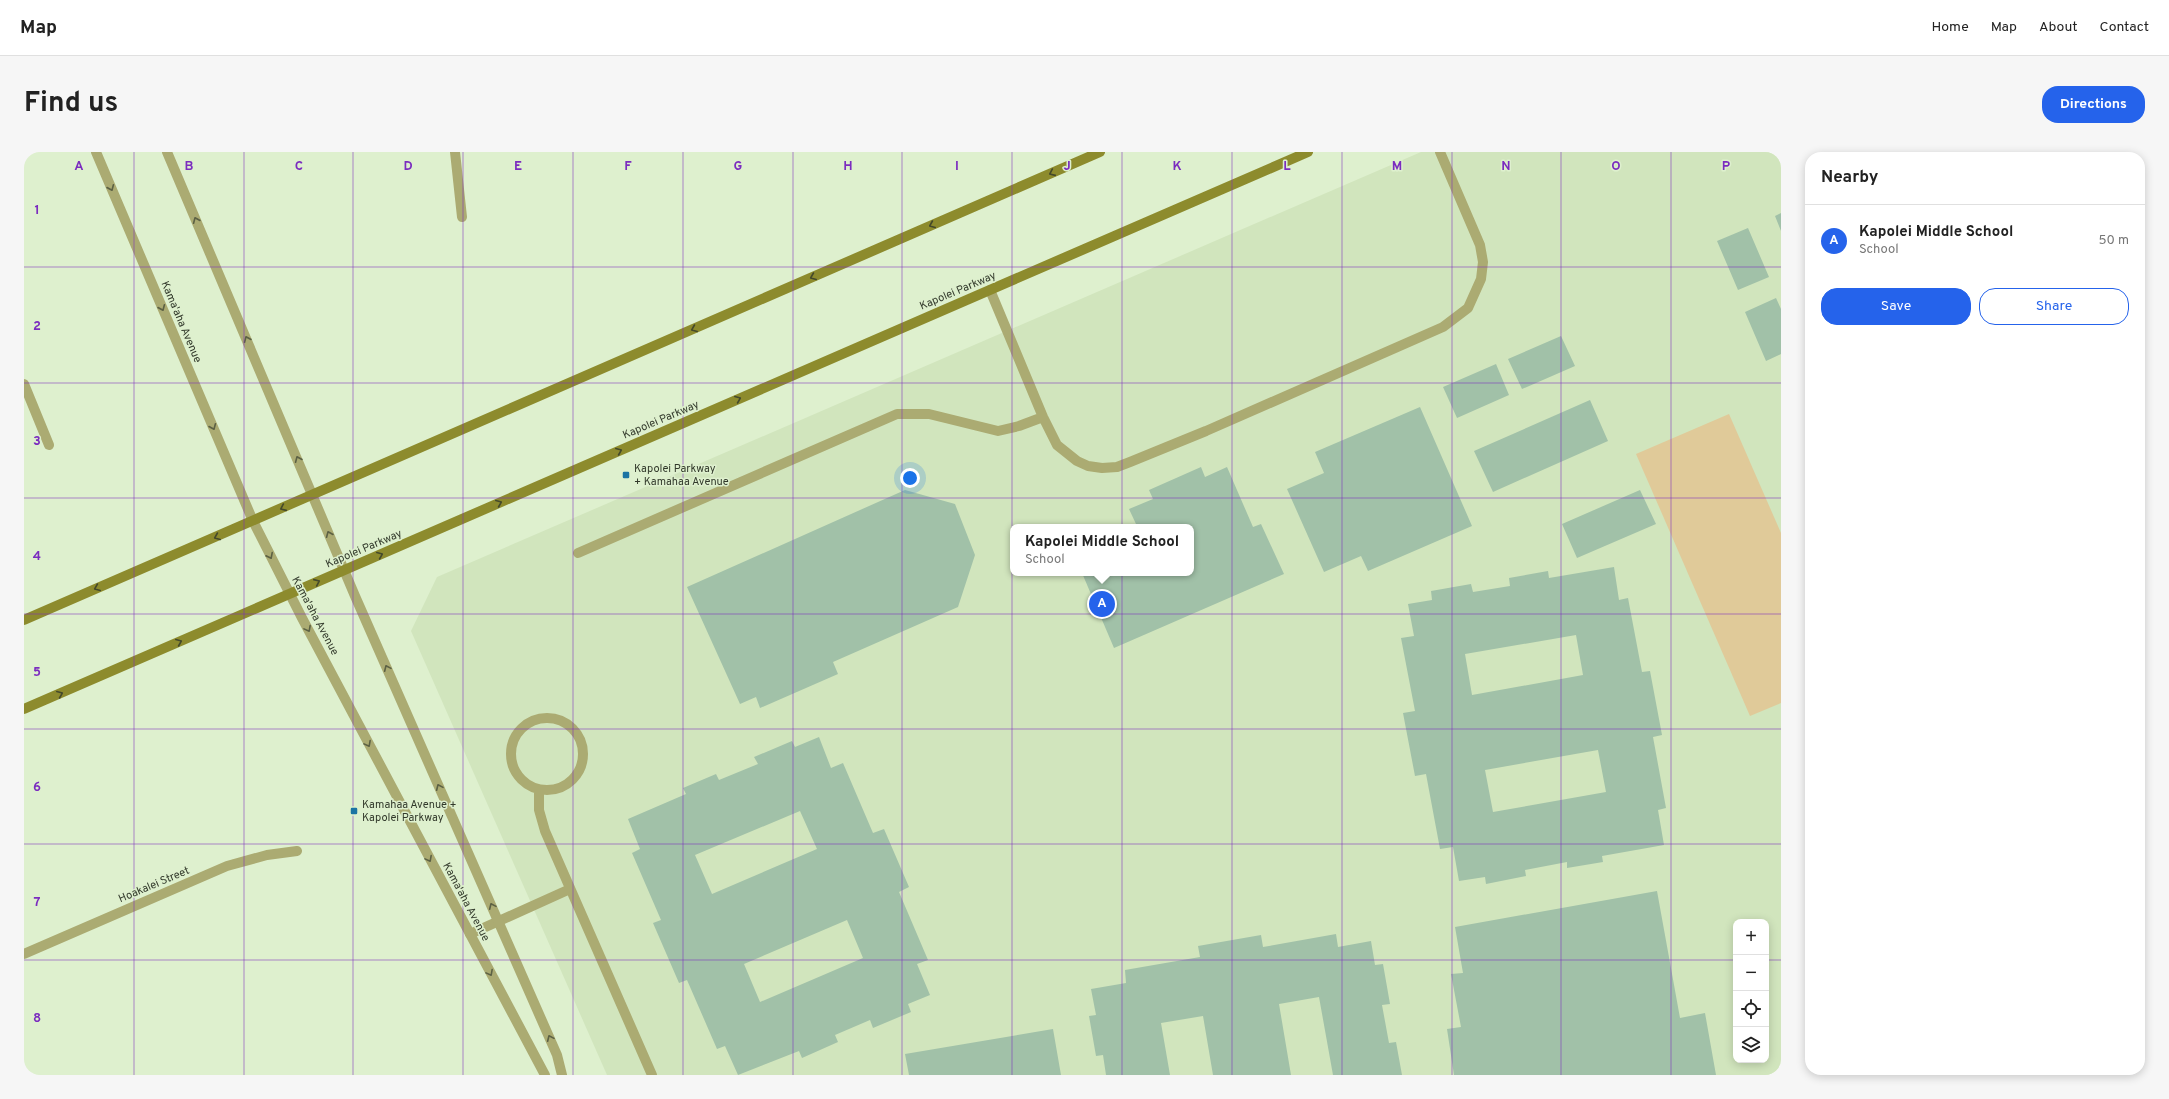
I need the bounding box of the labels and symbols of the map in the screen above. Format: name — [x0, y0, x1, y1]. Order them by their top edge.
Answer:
text: A — [74, 159, 84, 175]
text: B — [185, 159, 194, 175]
text: C — [295, 159, 303, 175]
text: D — [403, 159, 413, 175]
text: E — [514, 159, 522, 175]
text: F — [624, 159, 632, 175]
text: G — [734, 159, 743, 175]
text: H — [843, 159, 853, 175]
text: I — [955, 159, 959, 175]
text: J — [1063, 159, 1071, 175]
text: K — [1172, 159, 1182, 175]
text: L — [1283, 159, 1291, 175]
text: M — [1392, 159, 1402, 175]
text: N — [1501, 159, 1511, 175]
text: O — [1611, 159, 1621, 175]
text: P — [1722, 159, 1731, 175]
one-way arrow — [1048, 168, 1056, 176]
one-way arrow — [106, 183, 114, 191]
text: 1 — [34, 203, 40, 219]
one-way arrow — [192, 216, 200, 223]
one-way arrow — [929, 221, 936, 229]
street label: Kapolei Parkway — [918, 269, 998, 313]
one-way arrow — [810, 272, 818, 280]
street label: Kama'aha Avenue — [158, 279, 205, 365]
one-way arrow — [157, 303, 165, 311]
text: 2 — [33, 319, 41, 335]
one-way arrow — [691, 324, 698, 332]
one-way arrow — [243, 336, 251, 343]
one-way arrow — [734, 396, 741, 404]
street label: Kapolei Parkway — [621, 398, 701, 442]
one-way arrow — [208, 424, 216, 431]
text: 3 — [33, 434, 41, 450]
one-way arrow — [614, 448, 622, 456]
one-way arrow — [294, 455, 302, 462]
place label: Kapolei Parkway + Kamahaa Avenue — [634, 462, 729, 489]
your location — [900, 468, 920, 488]
marker: Kapolei Parkway + Kamahaa Avenue — [621, 470, 631, 480]
one-way arrow — [495, 500, 503, 508]
one-way arrow — [279, 503, 287, 511]
street label: Kapolei Parkway — [324, 527, 404, 571]
one-way arrow — [326, 531, 334, 538]
one-way arrow — [213, 532, 220, 540]
text: 4 — [33, 549, 41, 565]
one-way arrow — [377, 551, 384, 559]
one-way arrow — [265, 552, 273, 559]
street label: Kama'aha Avenue — [288, 574, 342, 658]
one-way arrow — [313, 579, 320, 587]
one-way arrow — [94, 584, 101, 592]
pin: A — [1089, 589, 1115, 619]
one-way arrow — [303, 625, 310, 632]
one-way arrow — [175, 639, 182, 647]
text: 5 — [33, 665, 41, 681]
one-way arrow — [384, 665, 392, 673]
one-way arrow — [55, 691, 63, 699]
one-way arrow — [364, 739, 371, 747]
text: 6 — [33, 780, 41, 796]
one-way arrow — [436, 784, 444, 791]
place label: Kamahaa Avenue + Kapolei Parkway — [362, 798, 457, 825]
marker: Kamahaa Avenue + Kapolei Parkway — [349, 806, 359, 816]
one-way arrow — [425, 854, 432, 862]
street label: Kama'aha Avenue — [439, 860, 493, 944]
street label: Hoakalei Street — [116, 864, 192, 906]
text: 7 — [34, 895, 41, 911]
one-way arrow — [488, 903, 496, 910]
one-way arrow — [485, 969, 493, 977]
text: 8 — [33, 1011, 41, 1027]
one-way arrow — [546, 1035, 554, 1042]

